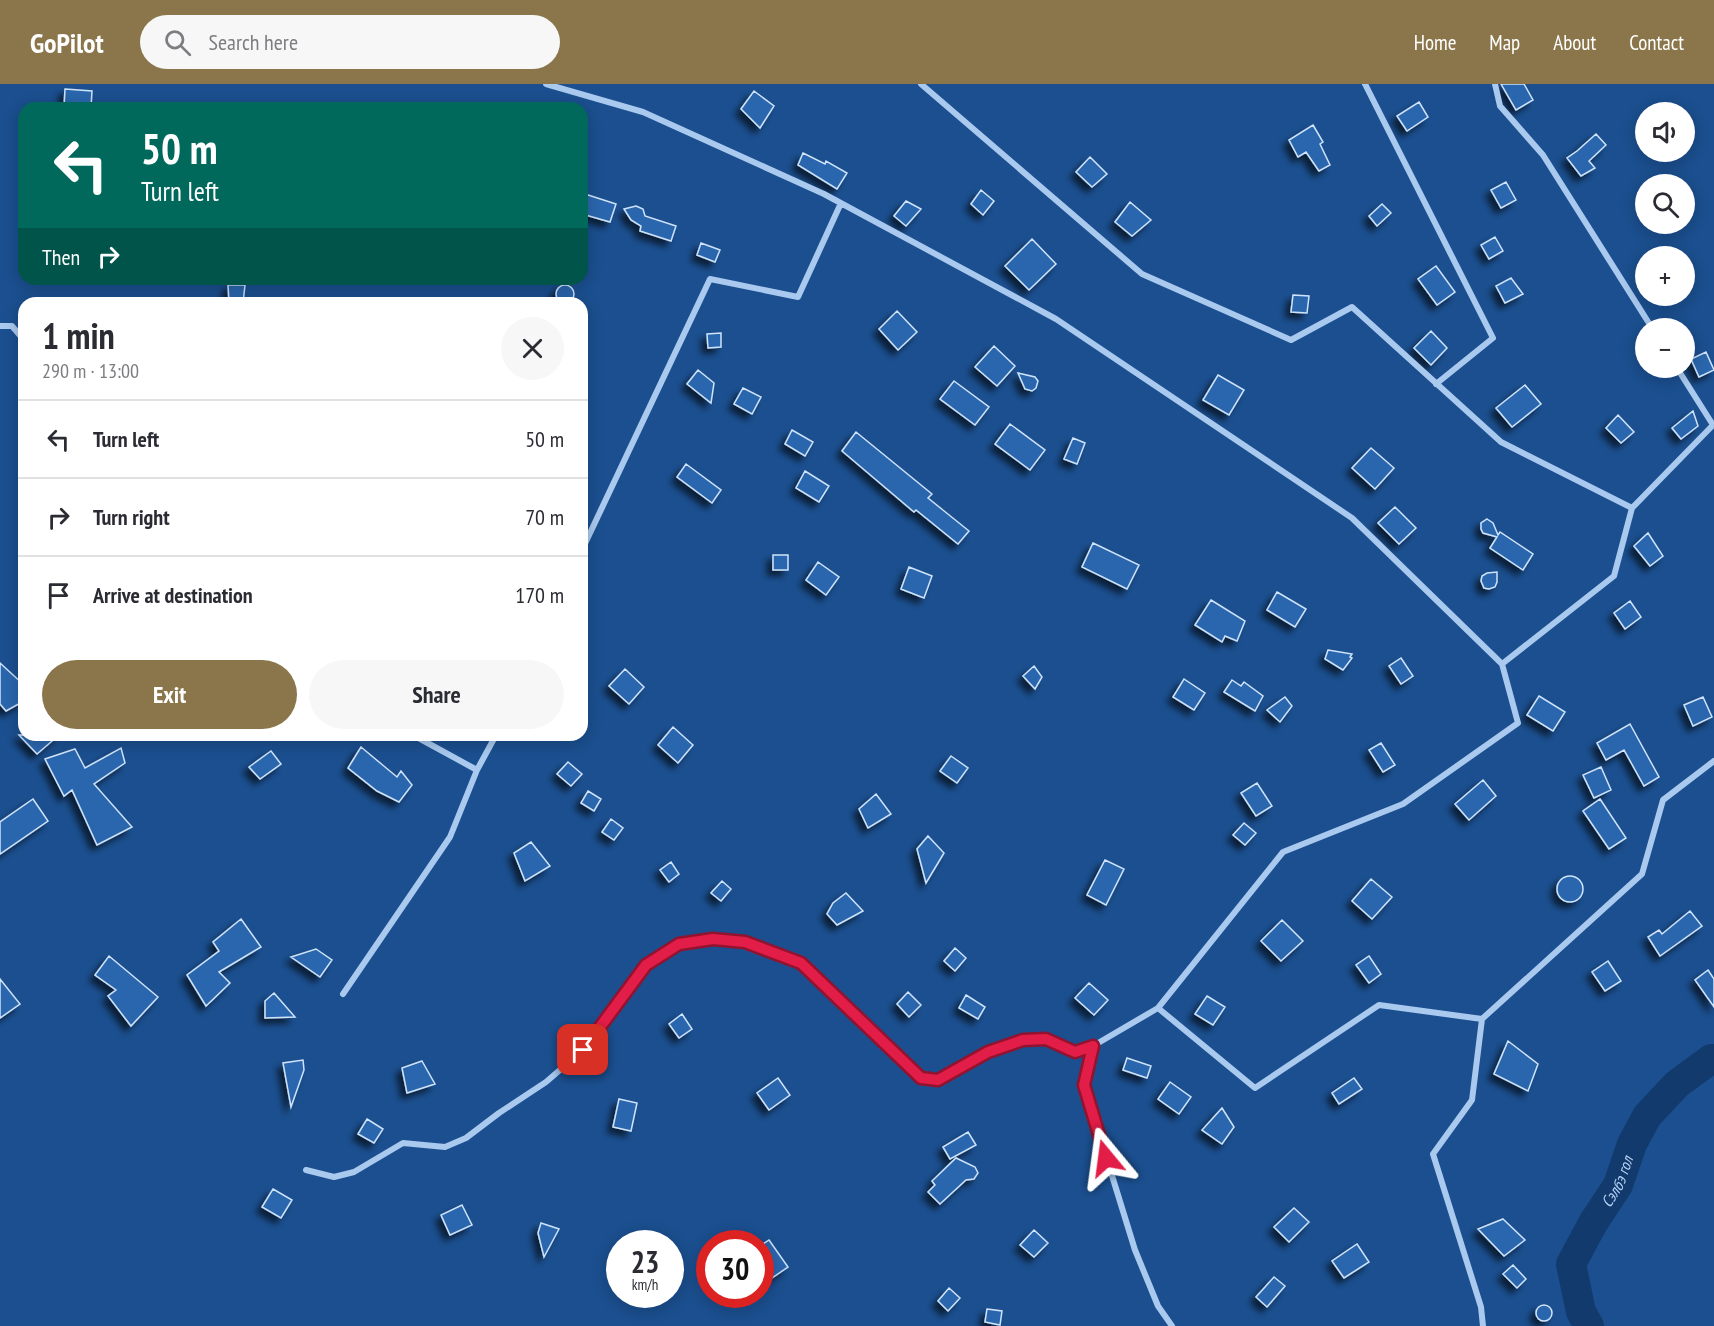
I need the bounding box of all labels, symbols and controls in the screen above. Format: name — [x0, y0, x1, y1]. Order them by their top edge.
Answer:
search box — [140, 15, 560, 69]
text: GoPilot — [30, 24, 104, 61]
icon: search — [161, 26, 194, 59]
text: Search here — [209, 28, 298, 56]
text: Home — [1414, 29, 1456, 56]
text: Map — [1489, 29, 1520, 56]
text: About — [1553, 29, 1596, 56]
text: Contact — [1629, 29, 1684, 56]
map controls — [1635, 102, 1695, 378]
button: sound — [1635, 102, 1695, 162]
text: 50 m — [141, 121, 218, 176]
icon: left — [42, 126, 120, 204]
text: Turn left — [141, 174, 219, 208]
button: search — [1635, 174, 1695, 234]
icon: right — [92, 240, 125, 273]
text: Then — [42, 243, 80, 271]
button: + — [1635, 246, 1695, 306]
text: 1 min — [42, 312, 115, 359]
button: close — [501, 317, 564, 380]
button: − — [1635, 318, 1695, 378]
text: 290 m · 13:00 — [42, 358, 139, 384]
icon: left — [42, 423, 75, 456]
text: Turn left — [93, 425, 159, 453]
text: 50 m — [525, 425, 564, 453]
icon: right — [42, 501, 75, 534]
text: Turn right — [93, 503, 170, 531]
text: 70 m — [525, 503, 564, 531]
icon: arrive — [42, 579, 75, 612]
text: Arrive at destination — [93, 581, 253, 609]
text: 170 m — [515, 581, 564, 609]
button: Exit — [42, 660, 297, 729]
button: Share — [309, 660, 564, 729]
pin — [557, 1024, 608, 1075]
icon: arrive — [566, 1033, 599, 1066]
position arrow — [1074, 1126, 1138, 1190]
water label: Сэлбэ гол — [1596, 1152, 1638, 1211]
speed limit sign: 30 — [696, 1230, 774, 1308]
text: 23 — [631, 1242, 659, 1281]
text: km/h — [632, 1275, 658, 1294]

